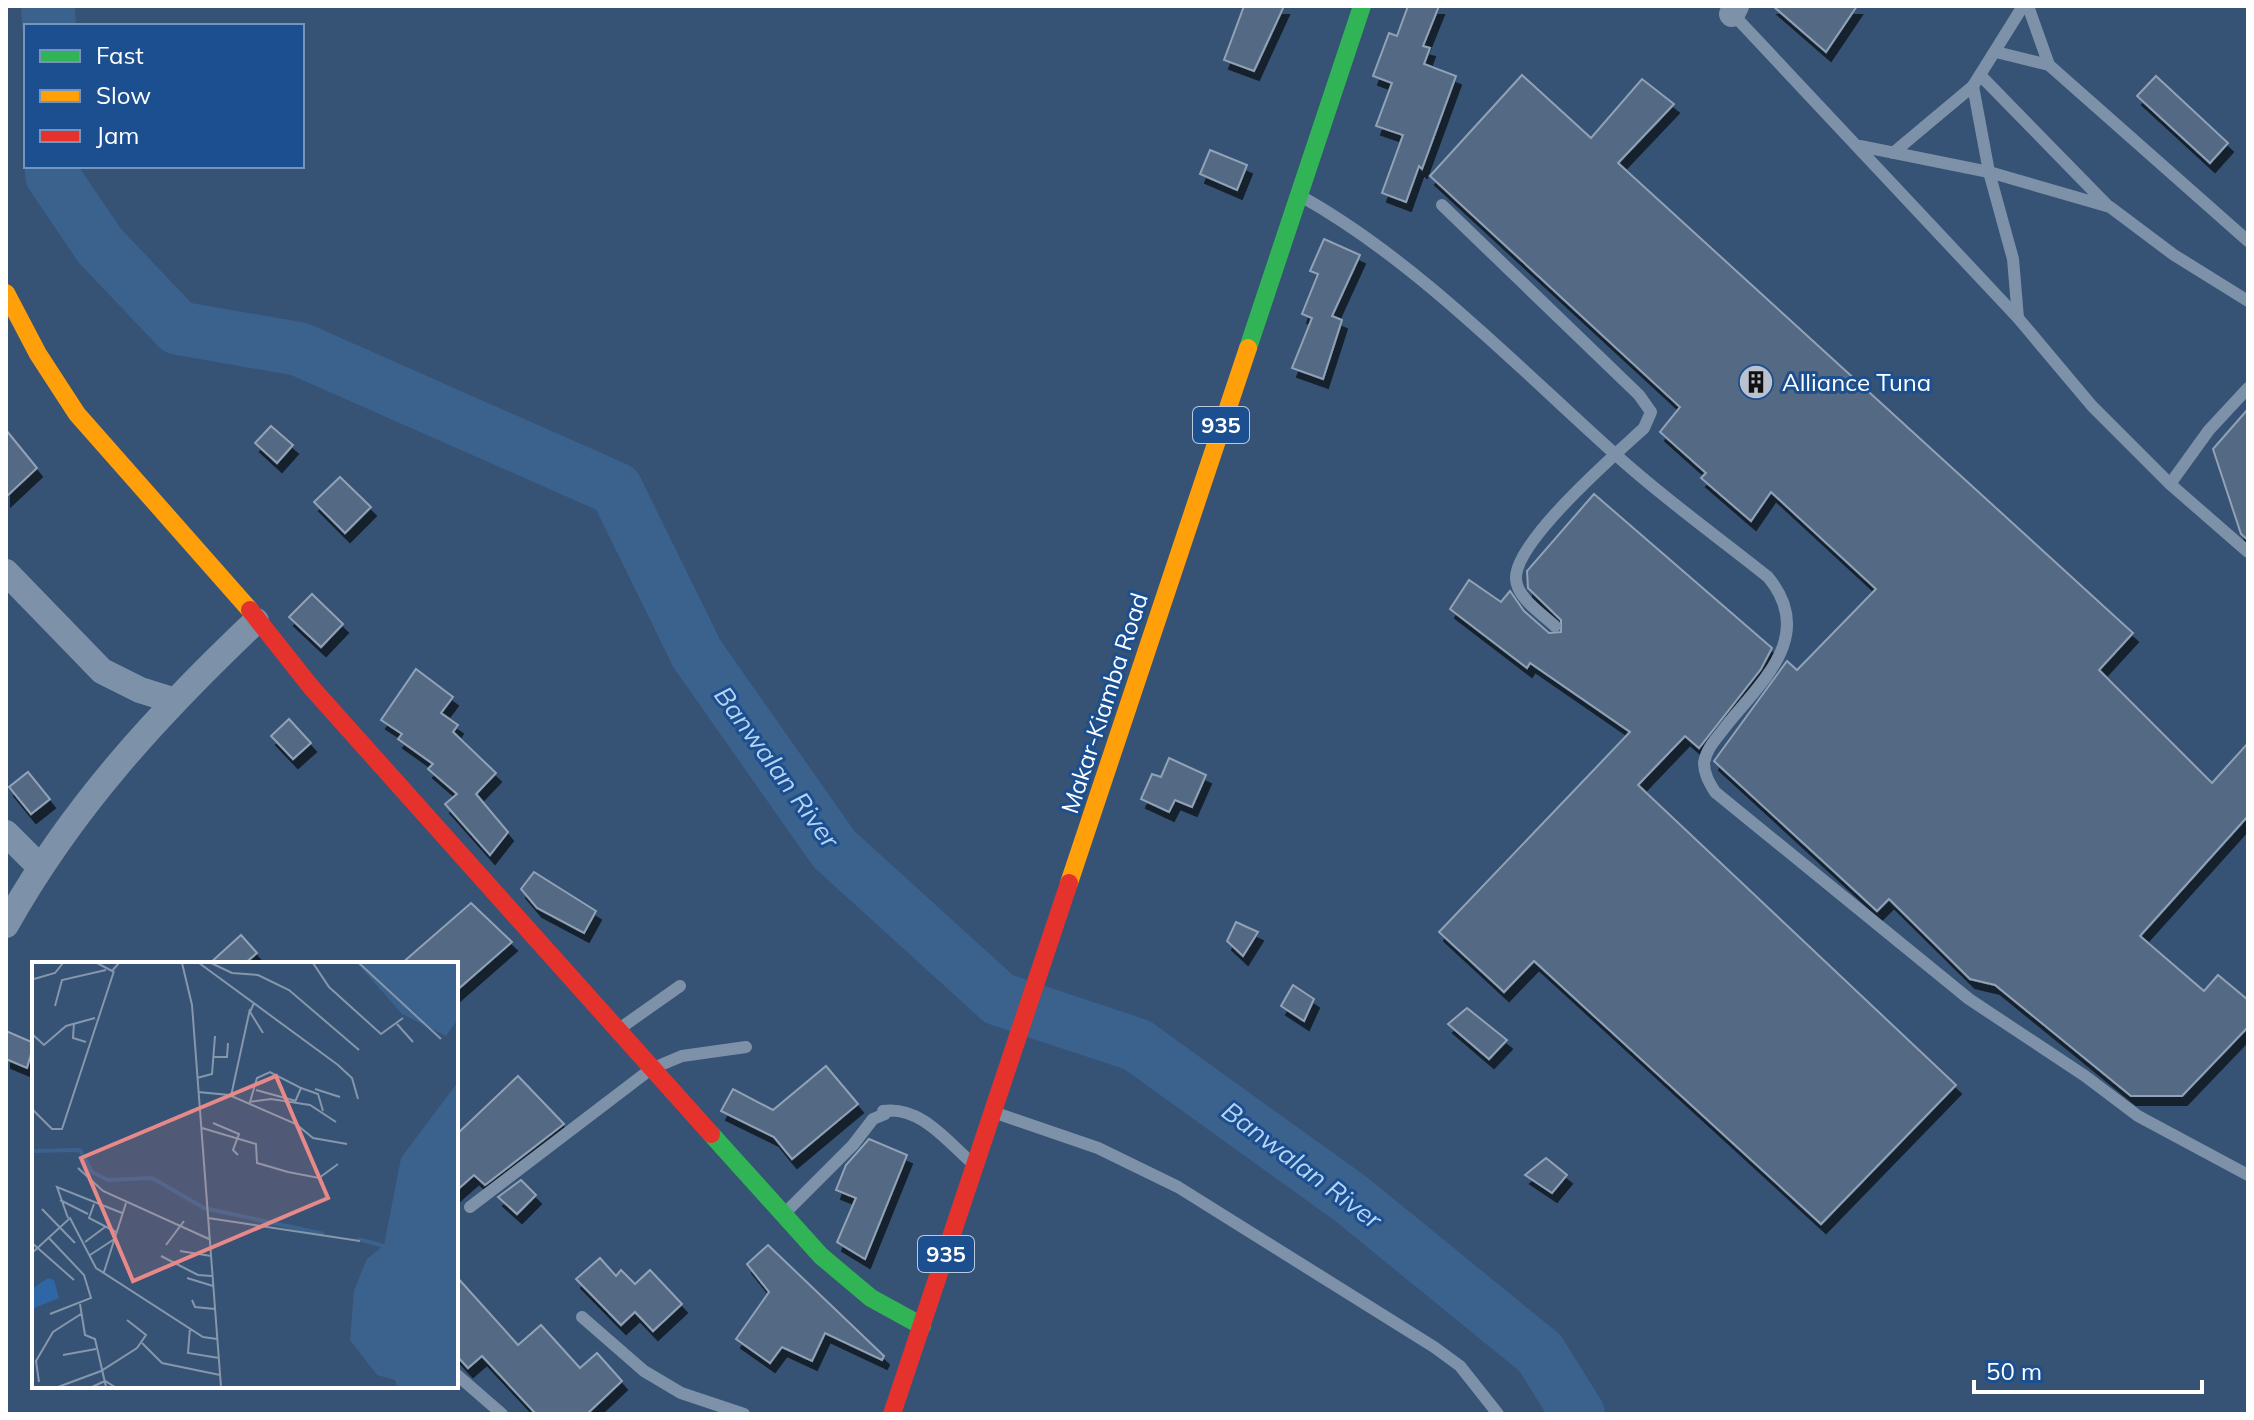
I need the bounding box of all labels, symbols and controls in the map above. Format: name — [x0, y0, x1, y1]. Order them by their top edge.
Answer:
legend — [24, 24, 304, 168]
text: Fast — [96, 40, 144, 70]
text: Slow — [96, 80, 151, 110]
text: Jam — [96, 120, 139, 150]
building icon: Alliance Tuna — [1737, 363, 1775, 401]
place label: Alliance Tuna — [1782, 367, 1931, 397]
road number: 935 — [1193, 407, 1249, 443]
street label: Makar-Kiamba Road — [1054, 589, 1154, 817]
water label: Banwalan River — [707, 680, 848, 855]
inset map — [32, 962, 458, 1388]
water label: Banwalan River — [1216, 1094, 1390, 1237]
road number: 935 — [918, 1236, 974, 1272]
scale bar — [1974, 1344, 2202, 1394]
text: 50 m — [1986, 1356, 2042, 1386]

